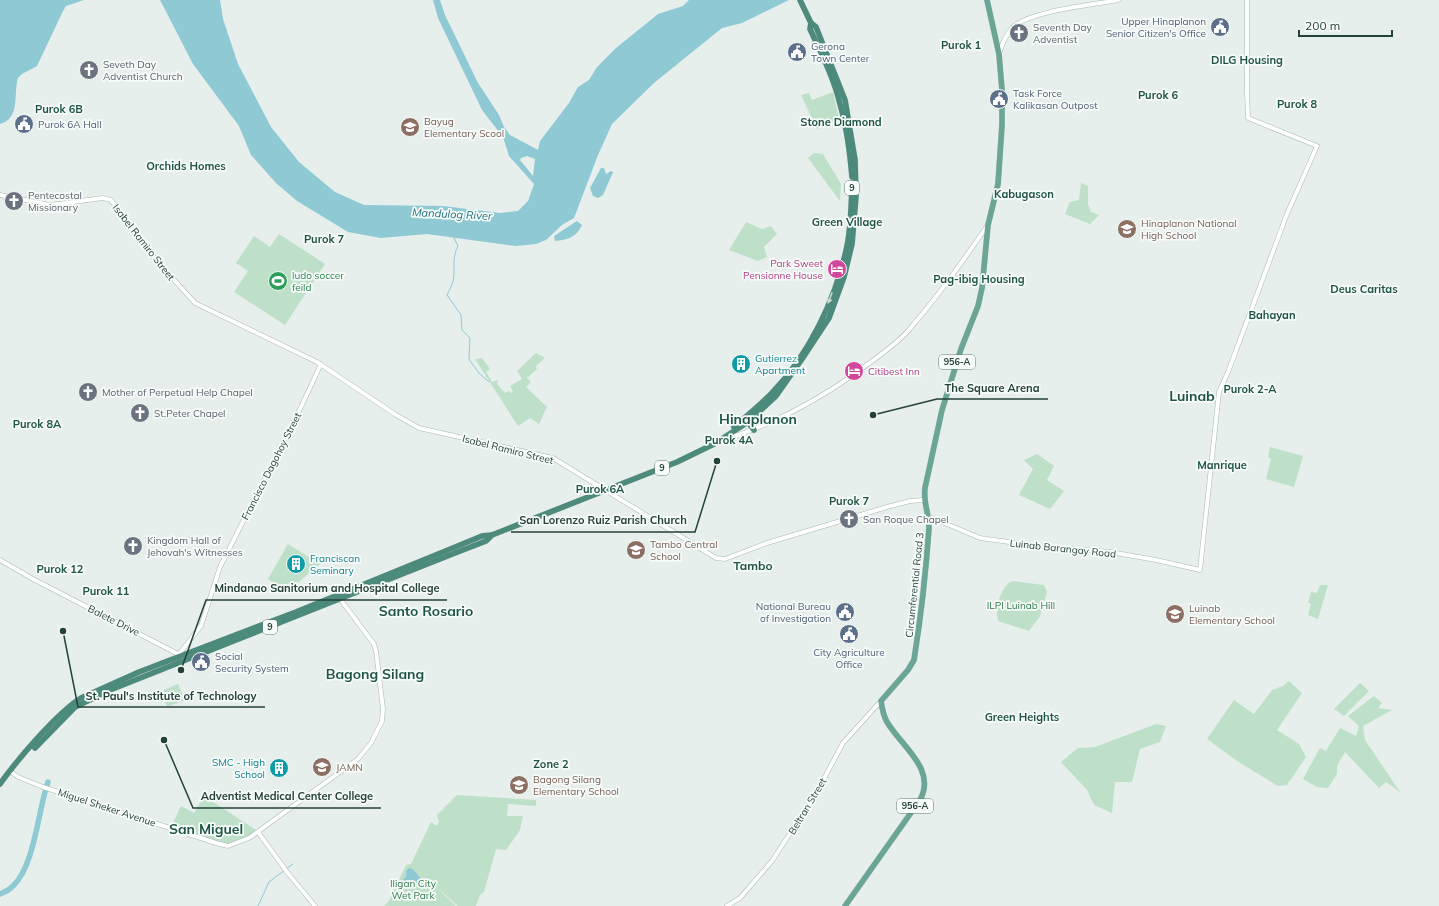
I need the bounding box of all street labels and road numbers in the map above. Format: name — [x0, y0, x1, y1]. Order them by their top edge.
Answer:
road number: 9 — [845, 181, 859, 195]
street label: Isabel Ramiro Street — [110, 201, 178, 284]
road number: 956-A — [939, 355, 975, 369]
street label: Francisco Dagohoy Street — [239, 410, 304, 522]
street label: Isabel Ramiro Street — [461, 432, 555, 467]
road number: 9 — [655, 461, 669, 475]
street label: Circumferential Road 3 — [903, 532, 926, 638]
street label: Luinab Barangay Road — [1009, 536, 1117, 561]
street label: Balete Drive — [86, 602, 142, 639]
road number: 9 — [263, 620, 277, 634]
street label: Beltran Street — [785, 775, 830, 837]
street label: Miguel Sheker Avenue — [56, 785, 157, 829]
road number: 956-A — [897, 799, 933, 813]

